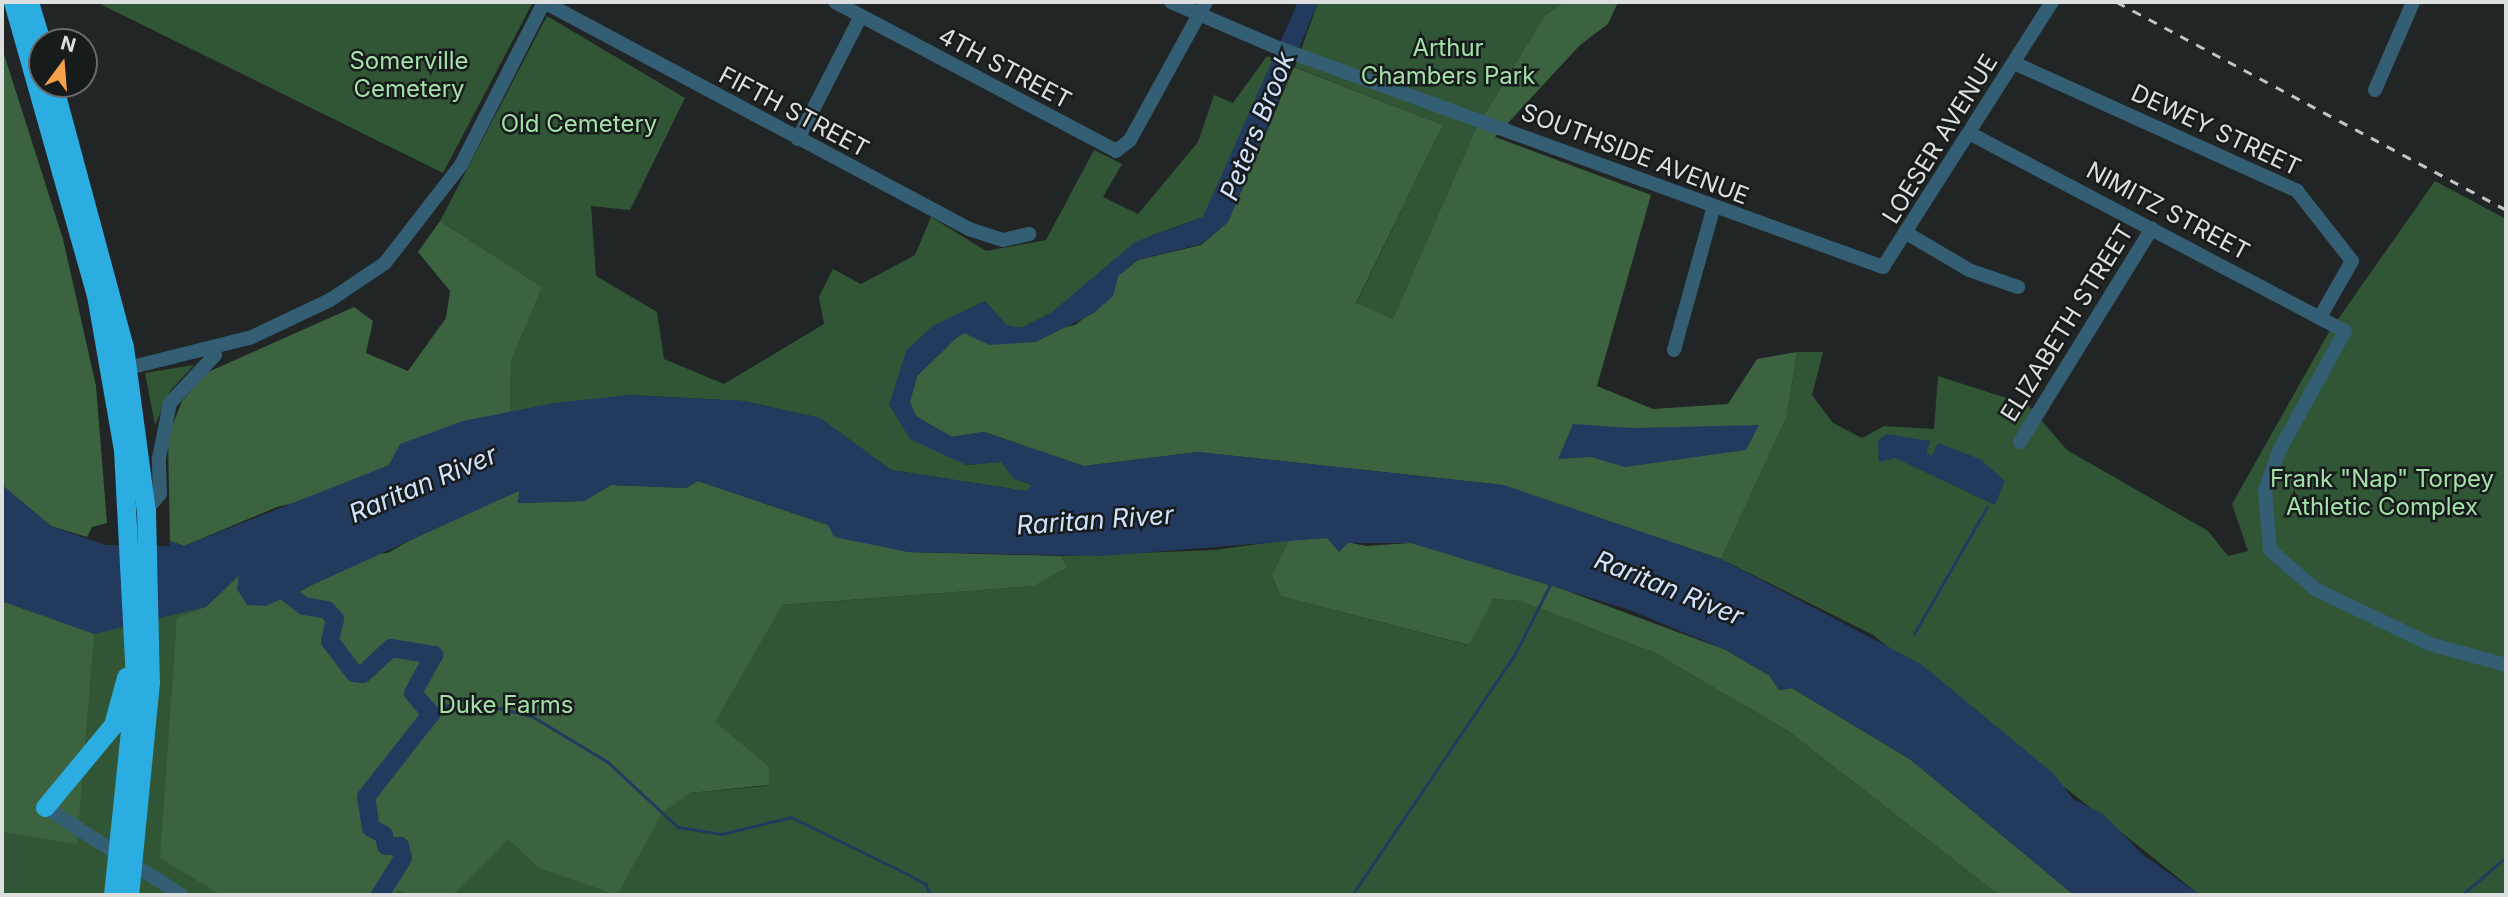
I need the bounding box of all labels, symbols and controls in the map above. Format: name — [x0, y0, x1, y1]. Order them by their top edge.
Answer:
street label: 4TH STREET — [934, 21, 1076, 115]
north arrow — [28, 28, 98, 98]
text: N — [58, 31, 78, 57]
park label: Arthur Chambers Park — [1361, 34, 1535, 90]
park label: Somerville Cemetery — [349, 47, 469, 103]
water label: Peters Brook — [1213, 47, 1301, 205]
street label: LOESER AVENUE — [1876, 49, 2004, 229]
street label: FIFTH STREET — [714, 60, 874, 164]
street label: DEWEY STREET — [2127, 78, 2305, 182]
street label: SOUTHSIDE AVENUE — [1517, 97, 1753, 211]
park label: Old Cemetery — [501, 110, 657, 138]
street label: NIMITZ STREET — [2081, 156, 2255, 266]
street label: ELIZABETH STREET — [1995, 219, 2139, 427]
water label: Raritan River — [344, 439, 502, 529]
park label: Frank "Nap" Torpey Athletic Complex — [2270, 465, 2494, 521]
water label: Raritan River — [1015, 499, 1175, 541]
water label: Raritan River — [1590, 544, 1748, 632]
park label: Duke Farms — [438, 691, 574, 719]

